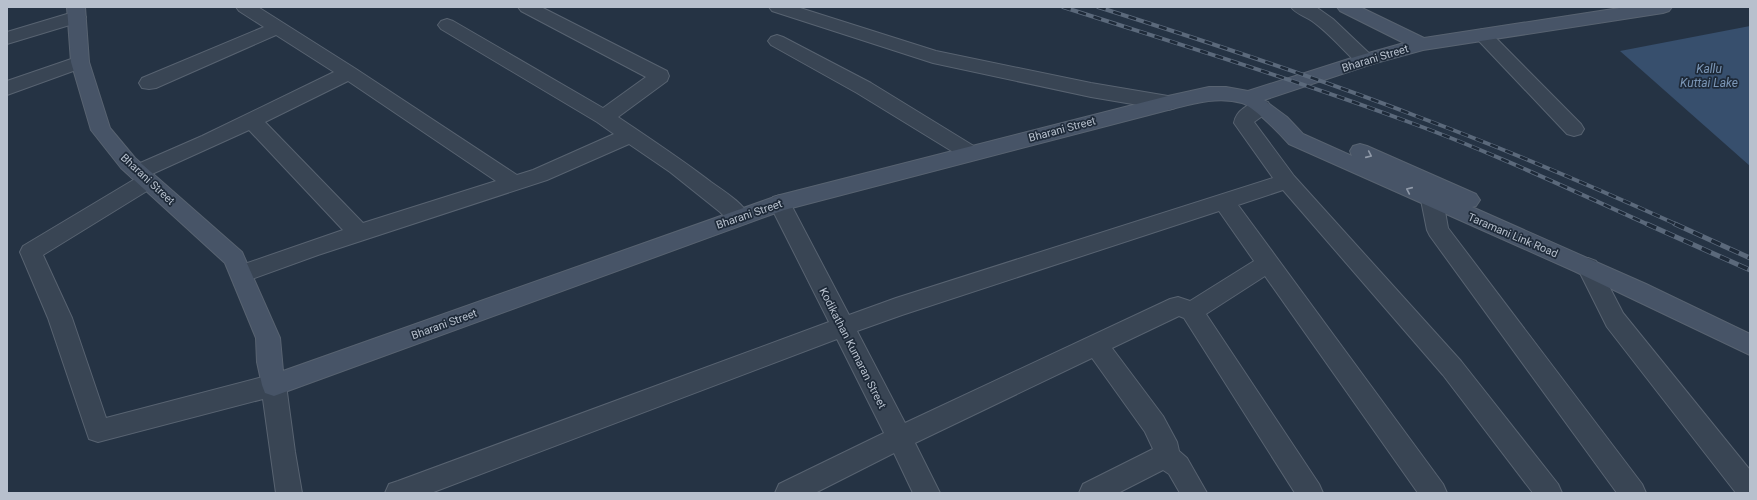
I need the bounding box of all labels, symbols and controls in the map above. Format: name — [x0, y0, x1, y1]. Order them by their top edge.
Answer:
street label: Bharani Street — [1340, 42, 1410, 75]
water label: Kallu Kuttai Lake — [1680, 62, 1738, 90]
street label: Bharani Street — [1027, 114, 1097, 145]
one-way arrow — [1364, 150, 1372, 158]
street label: Bharani Street — [118, 151, 178, 208]
one-way arrow — [1405, 187, 1413, 195]
street label: Bharani Street — [714, 197, 784, 232]
street label: Taramani Link Road — [1466, 211, 1560, 260]
street label: Kodikathan Kumaran Street — [816, 286, 889, 411]
street label: Bharani Street — [410, 306, 479, 342]

